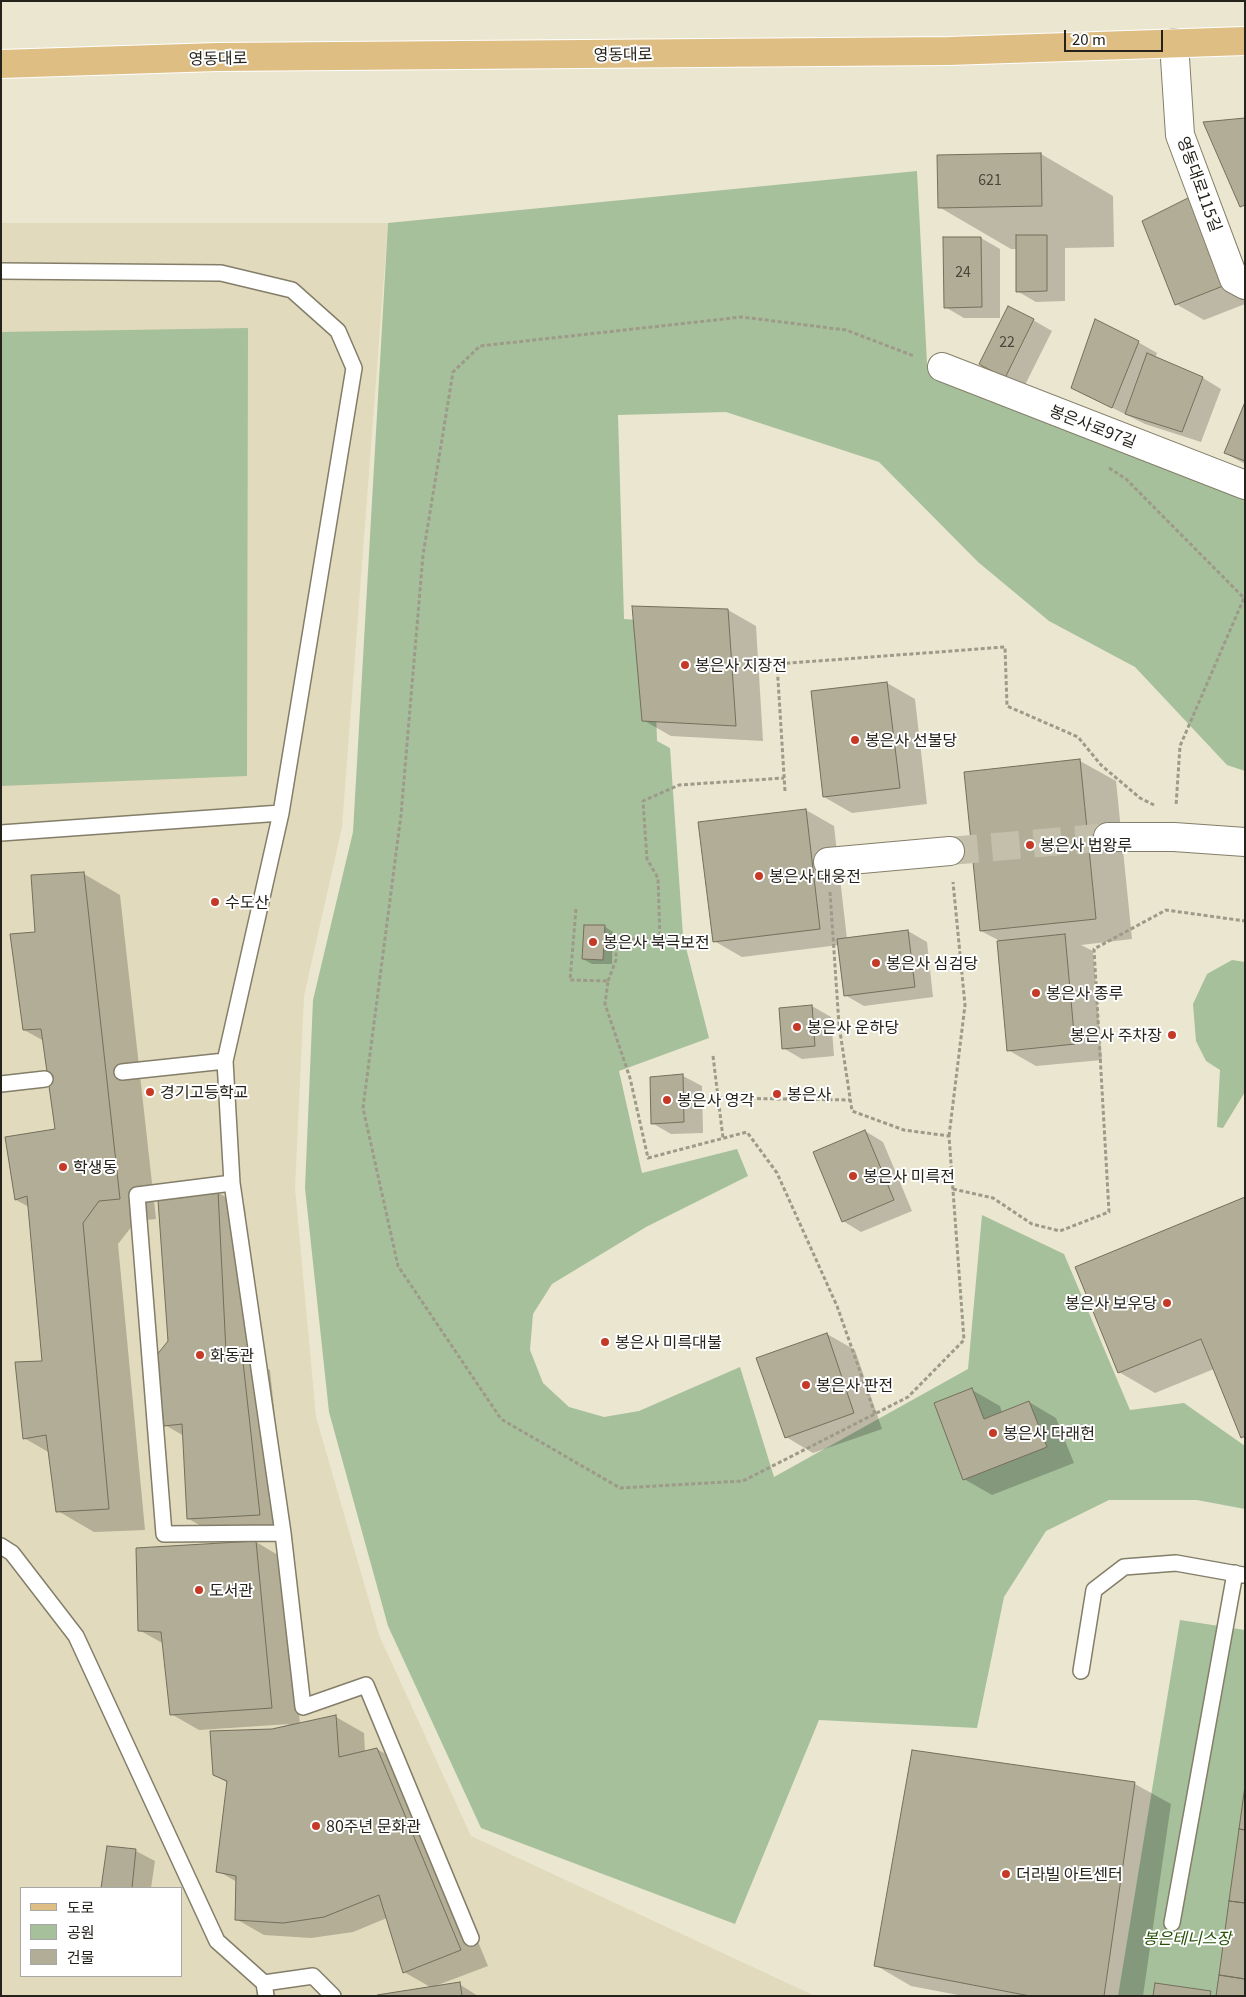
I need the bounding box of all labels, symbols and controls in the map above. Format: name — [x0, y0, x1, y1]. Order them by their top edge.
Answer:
scale bar — [1066, 20, 1165, 52]
text: 20 m — [1072, 28, 1106, 49]
street label: 영동대로 — [593, 44, 653, 64]
street label: 영동대로 — [188, 48, 248, 68]
street label: 영동대로115길 — [1174, 134, 1226, 234]
house number: 621 — [978, 172, 1002, 188]
house number: 24 — [955, 264, 971, 280]
house number: 22 — [999, 334, 1015, 350]
street label: 봉은사로97길 — [1047, 401, 1139, 451]
place label: 봉은사 지장전 — [695, 655, 787, 675]
marker: 봉은사 지장전 — [679, 659, 691, 671]
place label: 봉은사 선불당 — [865, 730, 957, 750]
marker: 봉은사 선불당 — [849, 734, 861, 746]
place label: 봉은사 법왕루 — [1040, 835, 1132, 855]
marker: 봉은사 법왕루 — [1024, 839, 1036, 851]
place label: 봉은사 대웅전 — [769, 866, 861, 886]
marker: 봉은사 대웅전 — [753, 870, 765, 882]
place label: 수도산 — [225, 892, 269, 912]
marker: 수도산 — [209, 896, 221, 908]
place label: 봉은사 북극보전 — [603, 932, 710, 952]
marker: 봉은사 북극보전 — [587, 936, 599, 948]
place label: 봉은사 심검당 — [886, 953, 978, 973]
marker: 봉은사 심검당 — [870, 957, 882, 969]
place label: 봉은사 종루 — [1046, 983, 1123, 1003]
marker: 봉은사 종루 — [1030, 987, 1042, 999]
place label: 봉은사 운하당 — [807, 1017, 899, 1037]
marker: 봉은사 운하당 — [791, 1021, 803, 1033]
place label: 봉은사 주차장 — [1070, 1025, 1162, 1045]
marker: 봉은사 주차장 — [1166, 1029, 1178, 1041]
place label: 경기고등학교 — [160, 1082, 248, 1102]
place label: 봉은사 — [787, 1084, 831, 1104]
marker: 경기고등학교 — [144, 1086, 156, 1098]
marker: 봉은사 — [771, 1088, 783, 1100]
place label: 봉은사 영각 — [677, 1090, 754, 1110]
marker: 봉은사 영각 — [661, 1094, 673, 1106]
place label: 학생동 — [73, 1157, 117, 1177]
marker: 학생동 — [57, 1161, 69, 1173]
place label: 봉은사 미륵전 — [863, 1166, 955, 1186]
marker: 봉은사 미륵전 — [847, 1170, 859, 1182]
place label: 봉은사 보우당 — [1065, 1293, 1157, 1313]
marker: 봉은사 보우당 — [1161, 1297, 1173, 1309]
place label: 봉은사 미륵대불 — [615, 1332, 722, 1352]
marker: 봉은사 미륵대불 — [599, 1336, 611, 1348]
place label: 화동관 — [210, 1345, 254, 1365]
marker: 화동관 — [194, 1349, 206, 1361]
place label: 봉은사 판전 — [816, 1375, 893, 1395]
marker: 봉은사 판전 — [800, 1379, 812, 1391]
place label: 봉은사 다래헌 — [1003, 1423, 1095, 1443]
marker: 봉은사 다래헌 — [987, 1427, 999, 1439]
place label: 도서관 — [209, 1580, 253, 1600]
marker: 도서관 — [193, 1584, 205, 1596]
place label: 80주년 문화관 — [326, 1816, 421, 1836]
marker: 80주년 문화관 — [310, 1820, 322, 1832]
place label: 더라빌 아트센터 — [1016, 1864, 1123, 1884]
marker: 더라빌 아트센터 — [1000, 1868, 1012, 1880]
legend — [20, 1887, 182, 1977]
text: 도로 — [67, 1896, 95, 1917]
text: 공원 — [67, 1921, 95, 1942]
park label: 봉은테니스장 — [1143, 1928, 1231, 1948]
text: 건물 — [67, 1946, 95, 1967]

